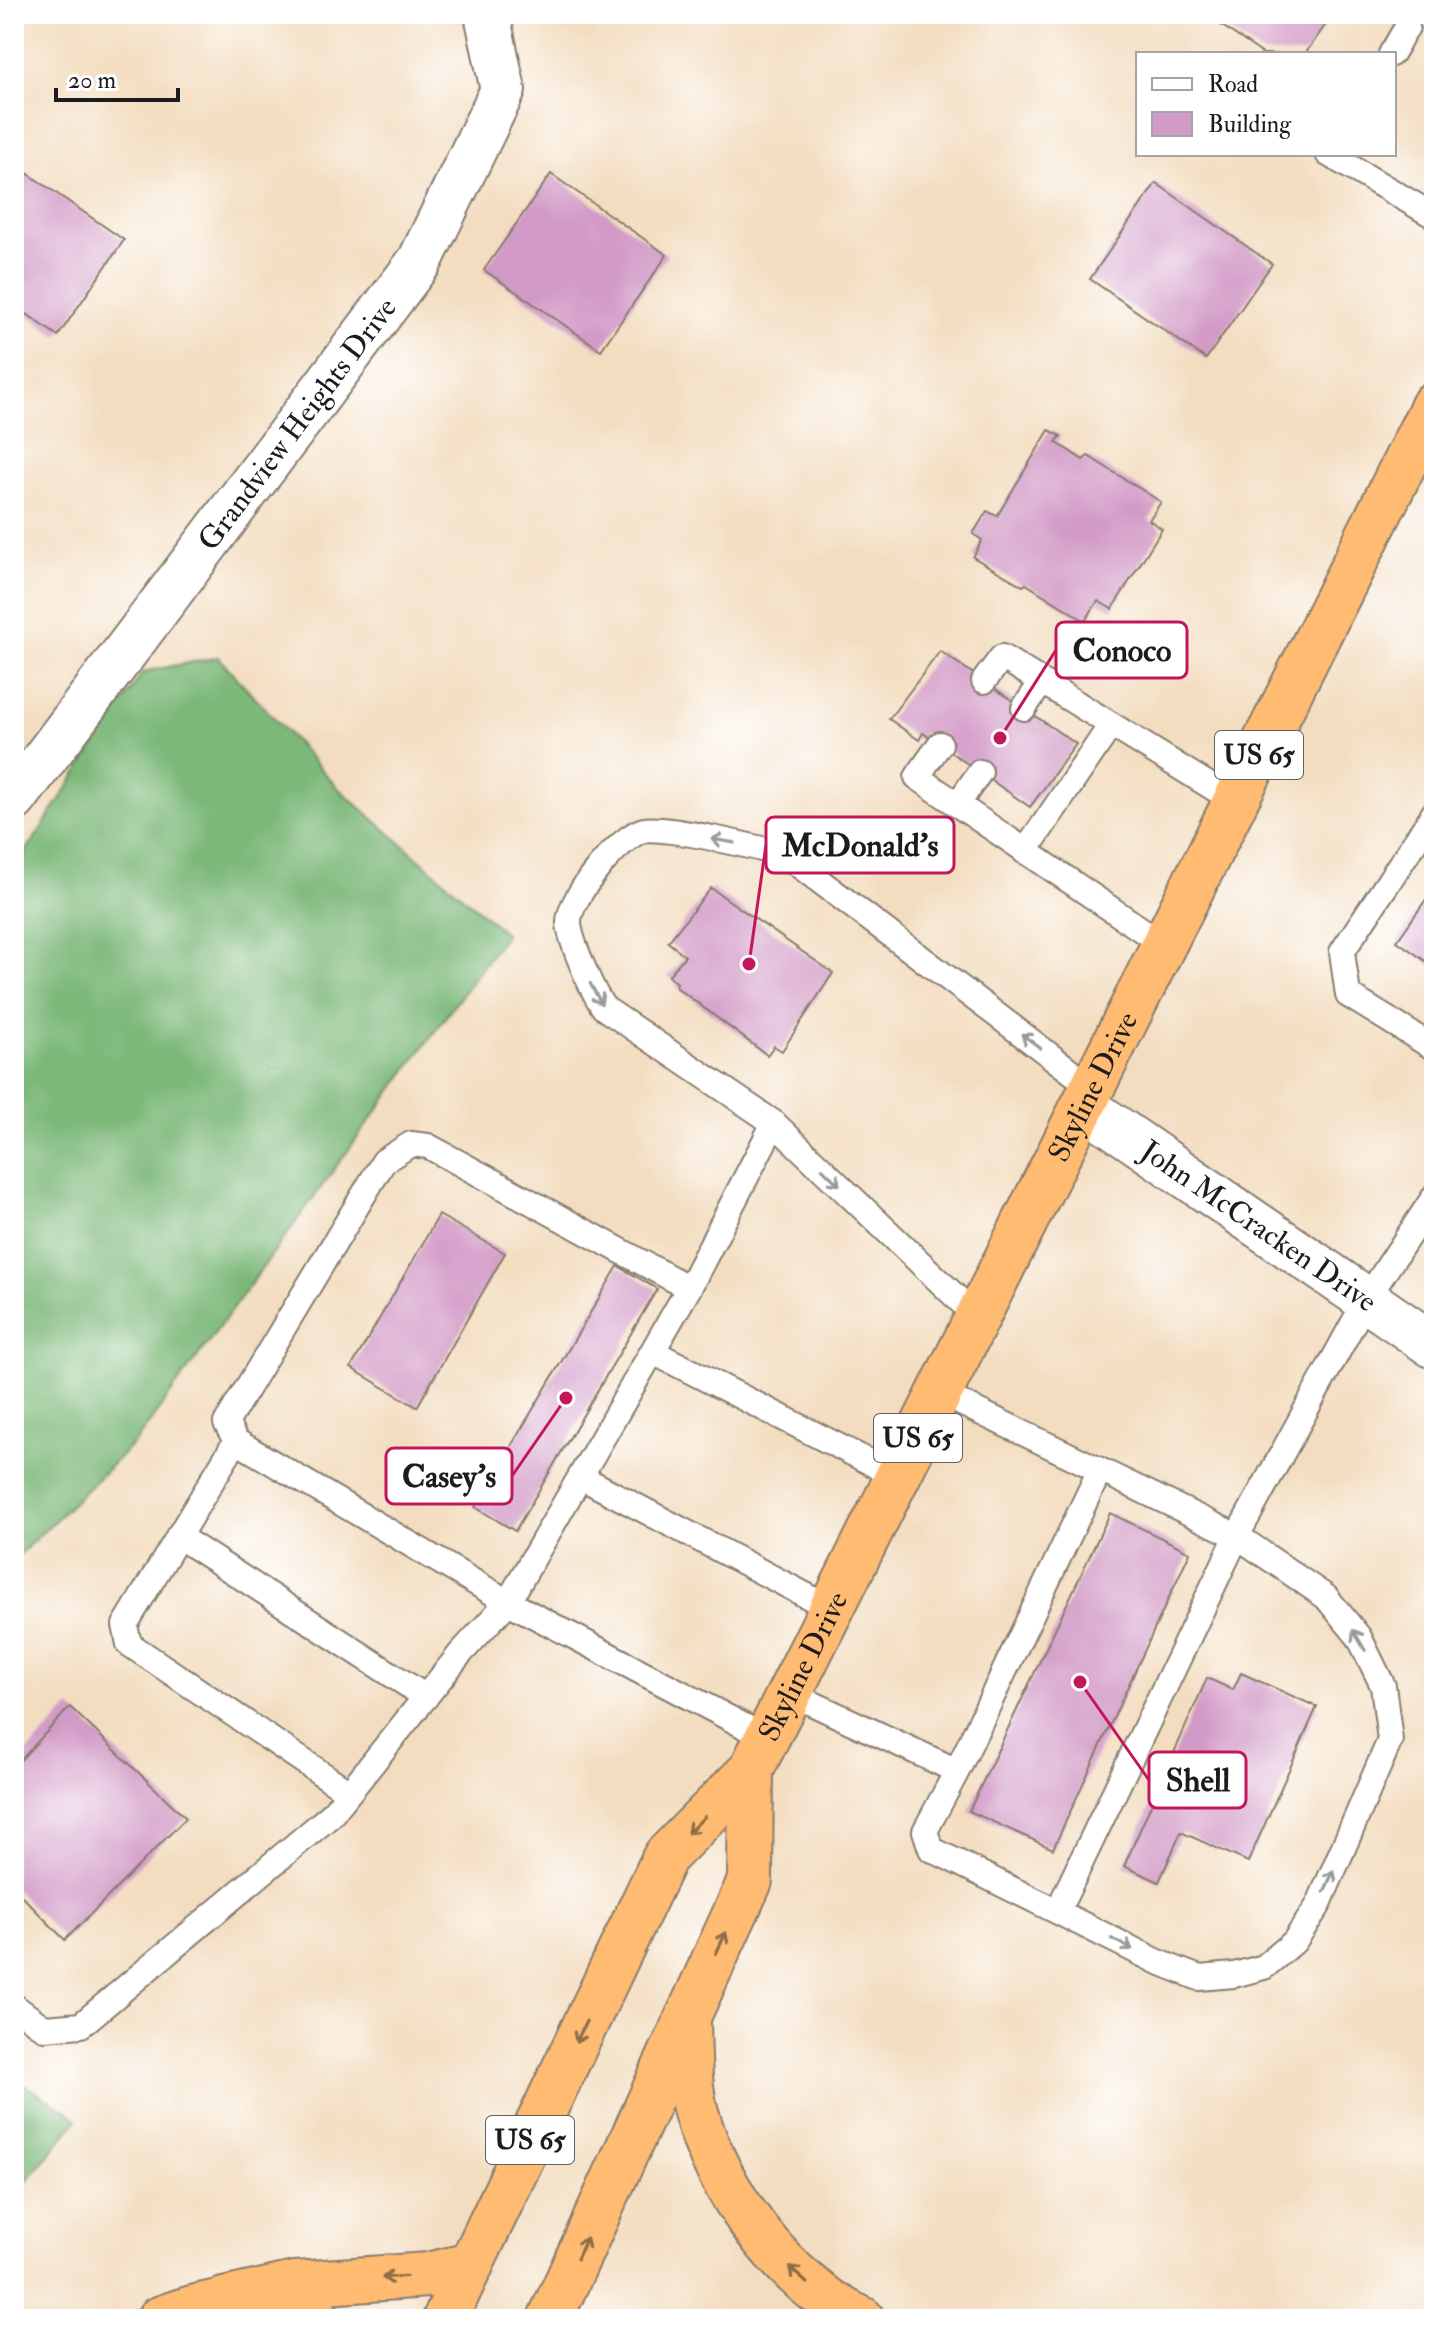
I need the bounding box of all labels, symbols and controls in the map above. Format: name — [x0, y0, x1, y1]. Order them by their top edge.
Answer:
scale bar — [56, 52, 178, 102]
legend — [1136, 52, 1396, 156]
text: 20 m — [68, 65, 117, 96]
text: Road — [1208, 69, 1258, 100]
text: Building — [1208, 109, 1292, 140]
street label: Grandview Heights Drive — [190, 290, 404, 558]
callout: Conoco — [1056, 622, 1187, 678]
text: Conoco — [1073, 631, 1171, 671]
road number: US 65 — [1215, 731, 1303, 779]
callout: McDonald's — [766, 817, 954, 873]
text: McDonald's — [781, 826, 938, 866]
one-way arrow — [710, 833, 736, 848]
one-way arrow — [589, 982, 605, 1006]
street label: Skyline Drive — [1040, 1006, 1146, 1168]
one-way arrow — [1020, 1032, 1042, 1049]
street label: John McCracken Drive — [1133, 1131, 1384, 1320]
one-way arrow — [821, 1167, 840, 1186]
road number: US 65 — [874, 1414, 962, 1462]
callout: Casey's — [386, 1448, 512, 1504]
text: Casey's — [402, 1457, 496, 1497]
street label: Skyline Drive — [750, 1585, 856, 1747]
one-way arrow — [1351, 1629, 1367, 1652]
callout: Shell — [1149, 1752, 1246, 1808]
text: Shell — [1166, 1761, 1231, 1801]
one-way arrow — [687, 1815, 706, 1834]
one-way arrow — [1322, 1869, 1337, 1894]
one-way arrow — [714, 1931, 729, 1955]
one-way arrow — [1109, 1937, 1133, 1952]
one-way arrow — [573, 2020, 588, 2044]
road number: US 65 — [486, 2116, 574, 2164]
one-way arrow — [576, 2236, 591, 2261]
one-way arrow — [788, 2266, 808, 2284]
one-way arrow — [381, 2270, 408, 2285]

